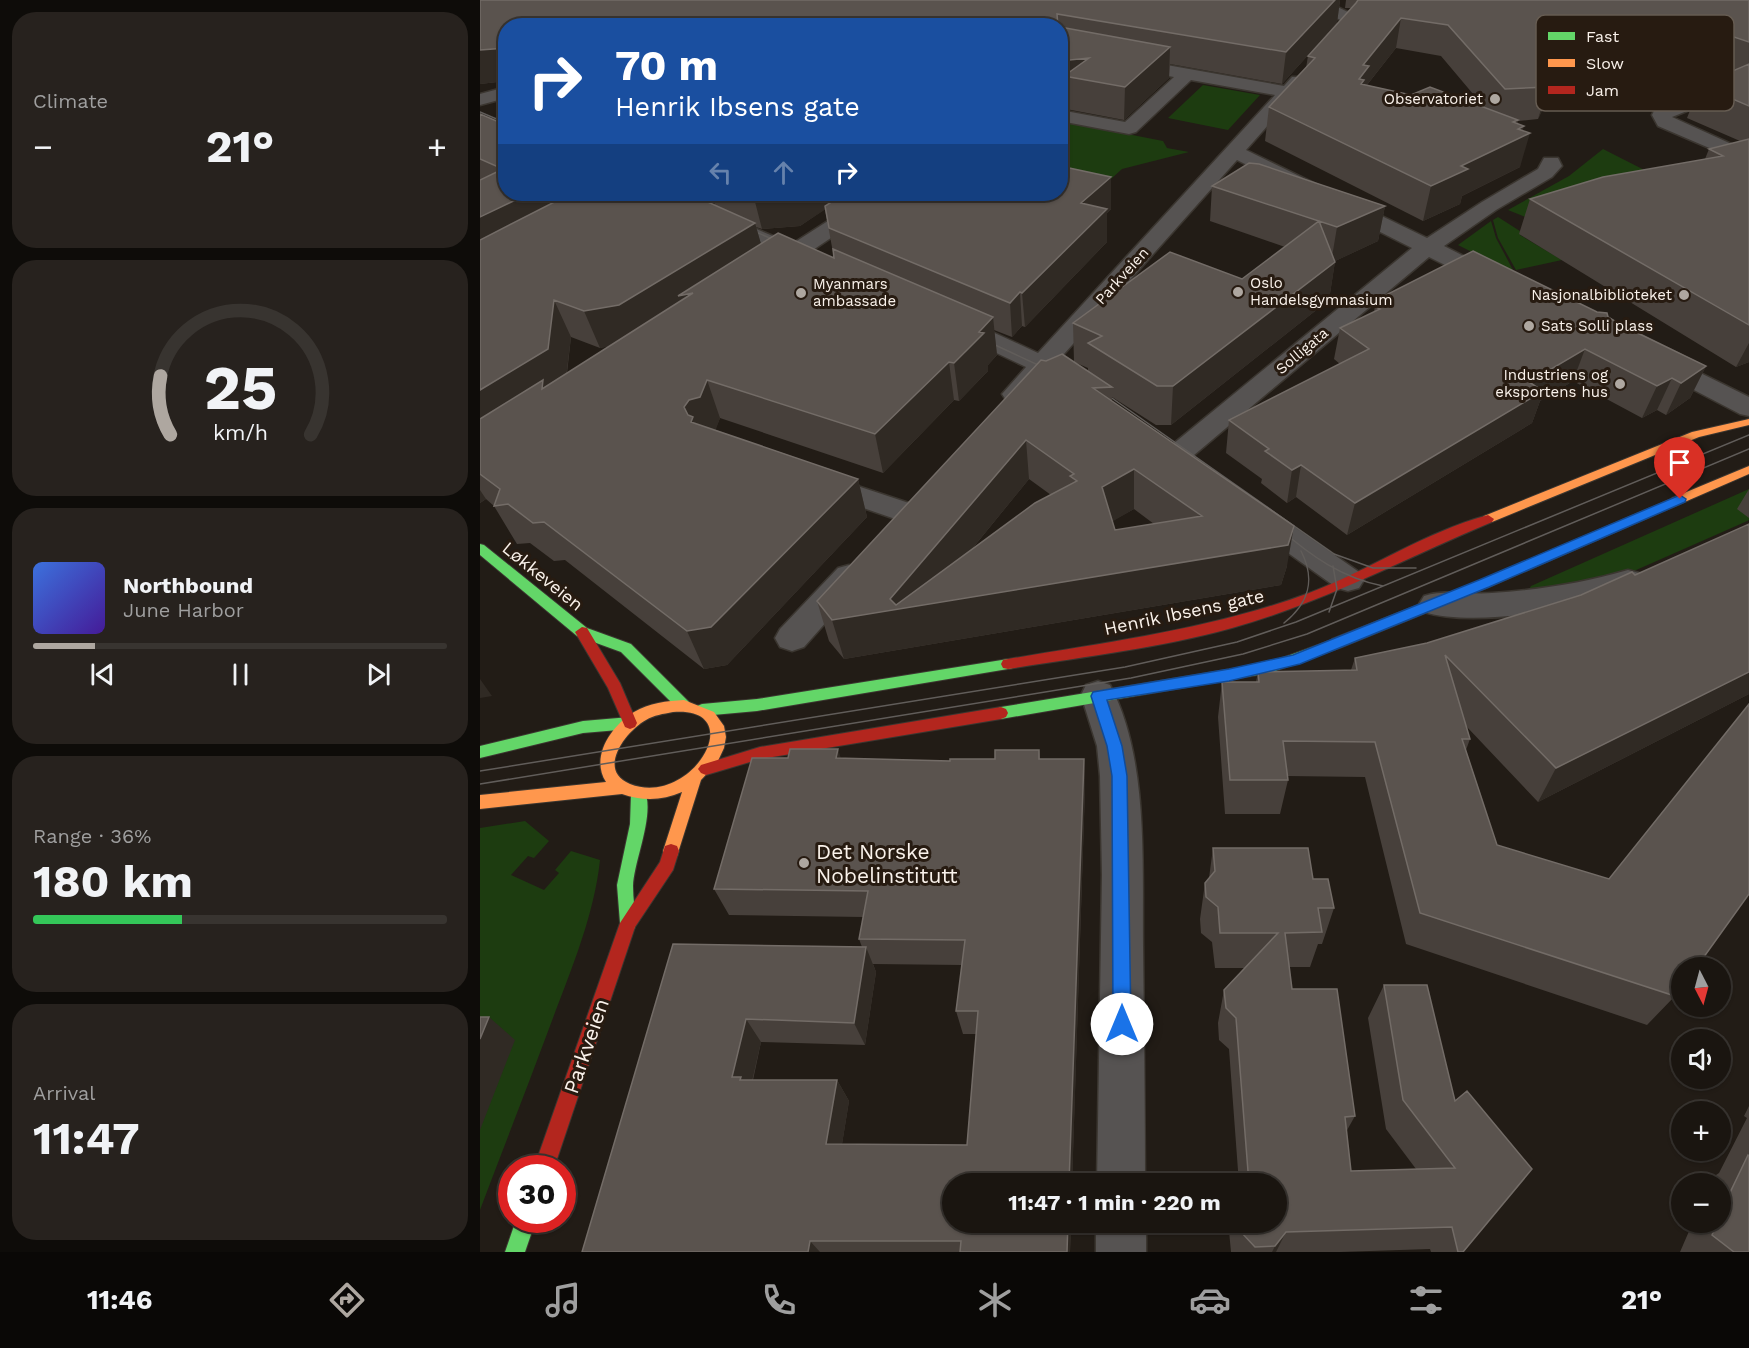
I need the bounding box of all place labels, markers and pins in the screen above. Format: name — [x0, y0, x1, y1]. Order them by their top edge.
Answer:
place label: Observatoriet — [1384, 90, 1484, 108]
marker: Observatoriet — [1488, 92, 1502, 106]
place label: Oslo Handelsgymnasium — [1250, 274, 1393, 309]
place label: Myanmars ambassade — [813, 275, 896, 310]
marker: Oslo Handelsgymnasium — [1231, 285, 1245, 299]
marker: Myanmars ambassade — [794, 286, 808, 300]
place label: Nasjonalbiblioteket — [1531, 286, 1673, 304]
marker: Nasjonalbiblioteket — [1677, 288, 1691, 302]
place label: Sats Solli plass — [1541, 317, 1653, 335]
marker: Sats Solli plass — [1522, 319, 1536, 333]
place label: Industriens og eksportens hus — [1495, 366, 1608, 401]
marker: Industriens og eksportens hus — [1613, 377, 1627, 391]
pin — [1654, 437, 1705, 499]
place label: Det Norske Nobelinstitutt — [816, 839, 958, 888]
marker: Det Norske Nobelinstitutt — [797, 856, 811, 870]

